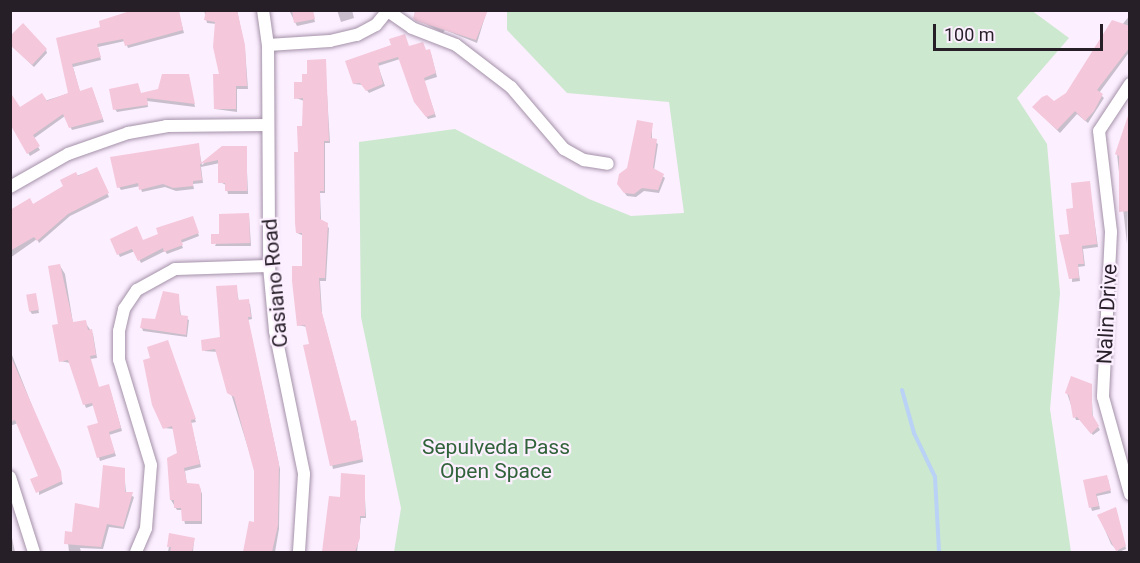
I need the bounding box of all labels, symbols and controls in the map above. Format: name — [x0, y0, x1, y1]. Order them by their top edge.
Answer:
scale bar — [936, 12, 1106, 50]
text: 100 m — [944, 24, 995, 45]
street label: Casiano Road — [257, 217, 293, 349]
street label: Nalin Drive — [1092, 263, 1122, 365]
park label: Sepulveda Pass Open Space — [422, 434, 570, 484]

